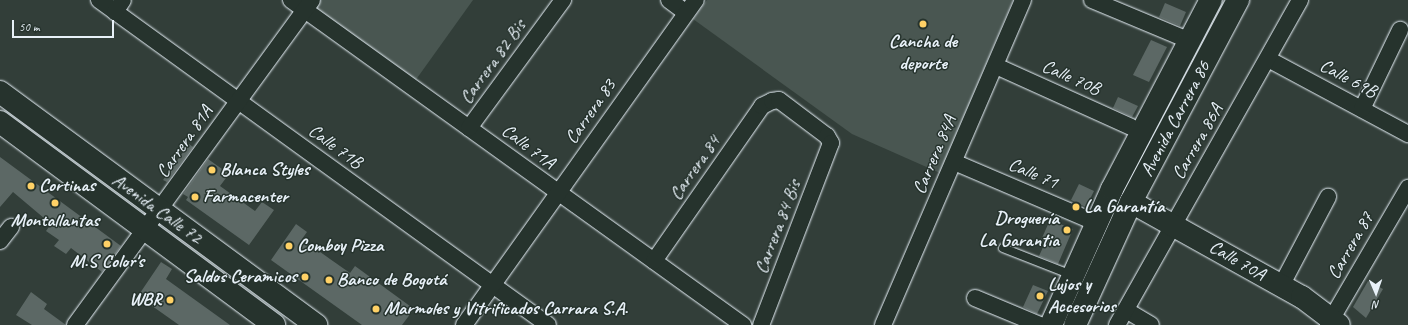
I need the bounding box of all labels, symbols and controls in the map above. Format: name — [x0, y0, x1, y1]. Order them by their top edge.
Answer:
scale bar — [14, 12, 116, 38]
street label: Carrera 82 Bis — [455, 16, 531, 108]
text: 50 m — [19, 19, 39, 35]
marker: Cancha de deporte — [918, 19, 928, 29]
place label: Cancha de deporte — [889, 31, 957, 75]
street label: Calle 70B — [1038, 55, 1104, 101]
street label: Calle 69B — [1316, 55, 1380, 103]
street label: Avenida Carrera 86 — [1136, 57, 1216, 181]
street label: Carrera 83 — [561, 75, 621, 149]
street label: Carrera 86A — [1167, 100, 1229, 184]
street label: Carrera 81A — [152, 101, 218, 183]
street label: Carrera 84A — [908, 112, 962, 198]
street label: Calle 71B — [303, 120, 367, 174]
street label: Calle 71A — [497, 120, 559, 174]
street label: Carrera 84 — [665, 131, 725, 205]
street label: Calle 71 — [1005, 153, 1061, 195]
place label: Blanca Styles — [220, 159, 309, 181]
marker: Blanca Styles — [207, 165, 217, 175]
street label: Avenida Calle 72 — [108, 169, 206, 249]
place label: Cortinas — [39, 175, 95, 197]
street label: Carrera 84 Bis — [750, 177, 806, 277]
marker: Cortinas — [26, 181, 36, 191]
place label: Farmacenter — [203, 186, 288, 208]
marker: Farmacenter — [190, 192, 200, 202]
place label: La Garantía — [1084, 196, 1165, 218]
marker: Montallantas — [50, 198, 60, 208]
marker: La Garantía — [1071, 202, 1081, 212]
place label: Droguería La Garantia — [978, 208, 1059, 252]
street label: Carrera 87 — [1323, 208, 1379, 284]
place label: Montallantas — [11, 210, 99, 232]
marker: Droguería La Garantia — [1062, 225, 1072, 235]
place label: Comboy Pizza — [297, 235, 383, 257]
street label: Calle 70A — [1205, 236, 1269, 286]
marker: M.S Color's — [102, 239, 112, 249]
marker: Comboy Pizza — [284, 241, 294, 251]
place label: M.S Color's — [70, 251, 144, 273]
place label: Saldos Ceramicos — [184, 266, 297, 288]
place label: Banco de Bogotá — [337, 269, 446, 291]
marker: Saldos Ceramicos — [300, 272, 310, 282]
north arrow — [1356, 273, 1396, 313]
place label: Lujos y Accesorios — [1048, 274, 1115, 318]
marker: Banco de Bogotá — [324, 275, 334, 285]
place label: WBR — [129, 289, 162, 311]
marker: Lujos y Accesorios — [1035, 291, 1045, 301]
marker: WBR — [165, 295, 175, 305]
place label: Marmoles y Vitrificados Carrara S.A. — [384, 298, 628, 320]
text: N — [1373, 298, 1380, 312]
marker: Marmoles y Vitrificados Carrara S.A. — [371, 304, 381, 314]

